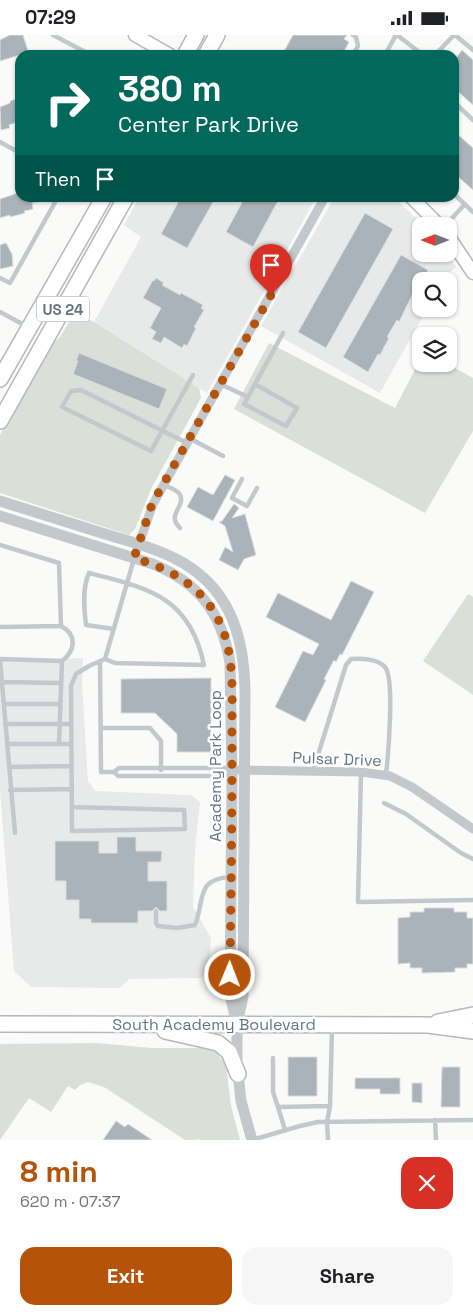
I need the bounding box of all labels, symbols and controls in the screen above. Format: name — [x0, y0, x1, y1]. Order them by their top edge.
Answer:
text: 07:29 — [25, 5, 76, 30]
text: 380 m — [118, 67, 222, 111]
icon: right — [35, 70, 100, 135]
text: Center Park Drive — [118, 110, 299, 138]
icon: arrive — [91, 165, 119, 193]
text: Then — [35, 167, 81, 192]
north arrow — [412, 217, 458, 263]
map controls — [412, 217, 457, 372]
pin — [250, 244, 292, 295]
icon: arrive — [257, 251, 285, 279]
button: search — [412, 272, 457, 317]
road number: US 24 — [37, 297, 89, 321]
button: layers — [412, 327, 457, 372]
street label: Academy Park Loop — [205, 690, 226, 842]
street label: Pulsar Drive — [292, 747, 382, 771]
position arrow — [203, 948, 255, 1000]
street label: South Academy Boulevard — [112, 1014, 316, 1035]
text: 8 min — [20, 1152, 98, 1191]
button: close — [401, 1157, 453, 1209]
text: 620 m · 07:37 — [20, 1191, 120, 1212]
button: Exit — [20, 1247, 232, 1305]
button: Share — [242, 1247, 453, 1305]

